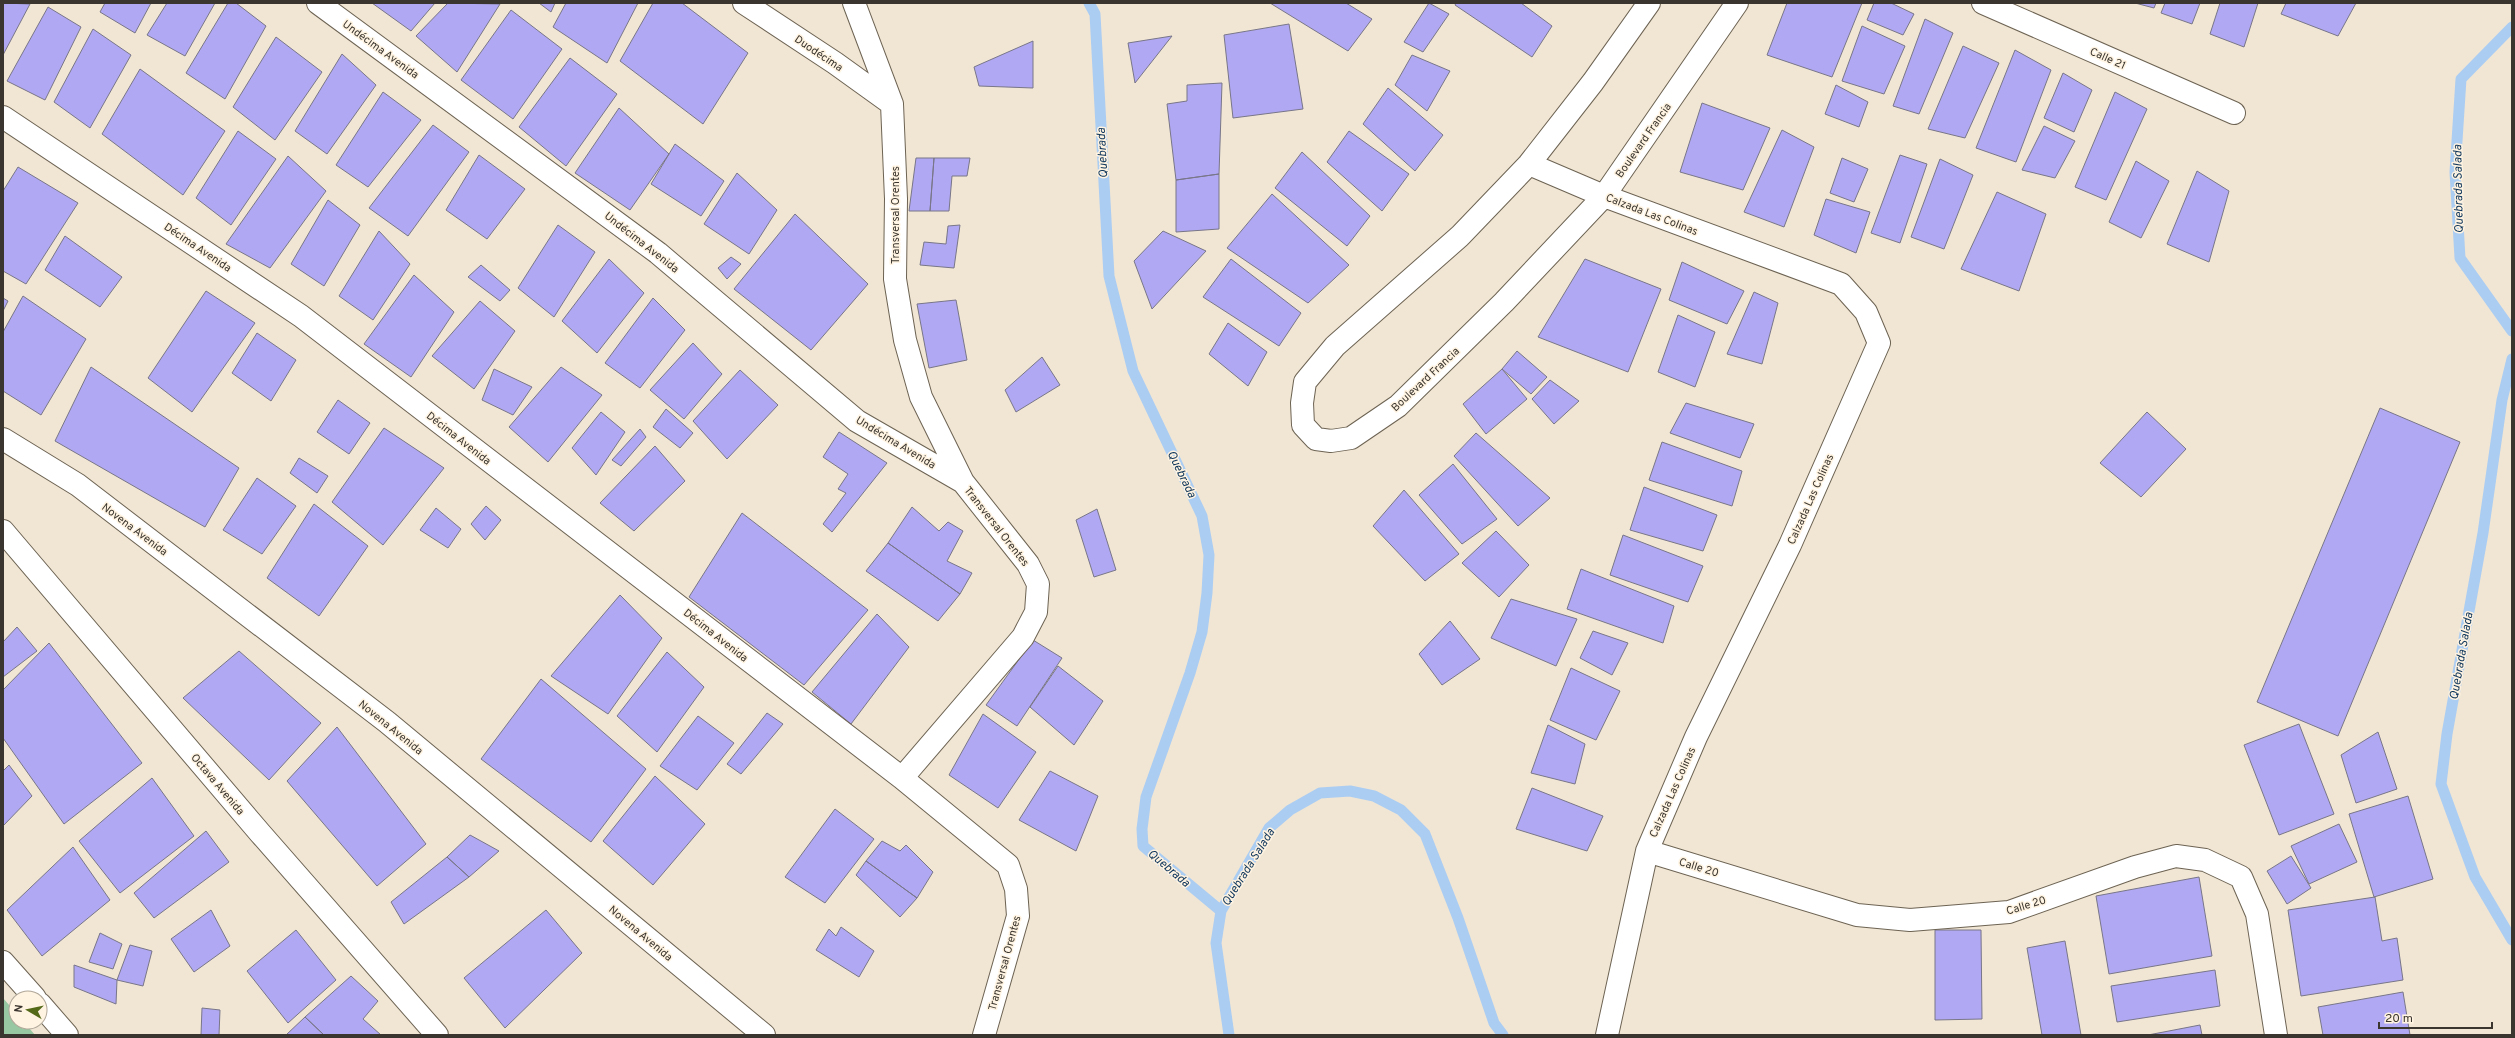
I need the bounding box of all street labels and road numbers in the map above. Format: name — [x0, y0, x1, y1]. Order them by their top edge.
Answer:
street label: Undécima Avenida — [339, 17, 422, 82]
street label: Duodécima — [792, 33, 846, 75]
street label: Calle 21 — [2087, 45, 2128, 73]
street label: Boulevard Francia — [1613, 100, 1675, 181]
street label: Transversal Orentes — [889, 166, 903, 264]
street label: Calzada Las Colinas — [1604, 191, 1700, 239]
street label: Undécima Avenida — [601, 209, 682, 276]
street label: Décima Avenida — [161, 220, 234, 276]
street label: Boulevard Francia — [1389, 344, 1463, 415]
street label: Décima Avenida — [423, 409, 494, 469]
street label: Undécima Avenida — [853, 413, 938, 472]
street label: Calzada Las Colinas — [1785, 452, 1837, 547]
street label: Transversal Orentes — [961, 484, 1032, 569]
street label: Novena Avenida — [99, 500, 170, 559]
street label: Décima Avenida — [680, 606, 751, 666]
street label: Novena Avenida — [355, 697, 426, 758]
street label: Calzada Las Colinas — [1647, 745, 1699, 840]
street label: Octava Avenida — [187, 751, 247, 818]
street label: Calle 20 — [1677, 855, 1720, 881]
street label: Calle 20 — [2005, 893, 2048, 919]
street label: Novena Avenida — [606, 903, 675, 965]
street label: Transversal Orentes — [986, 914, 1024, 1012]

